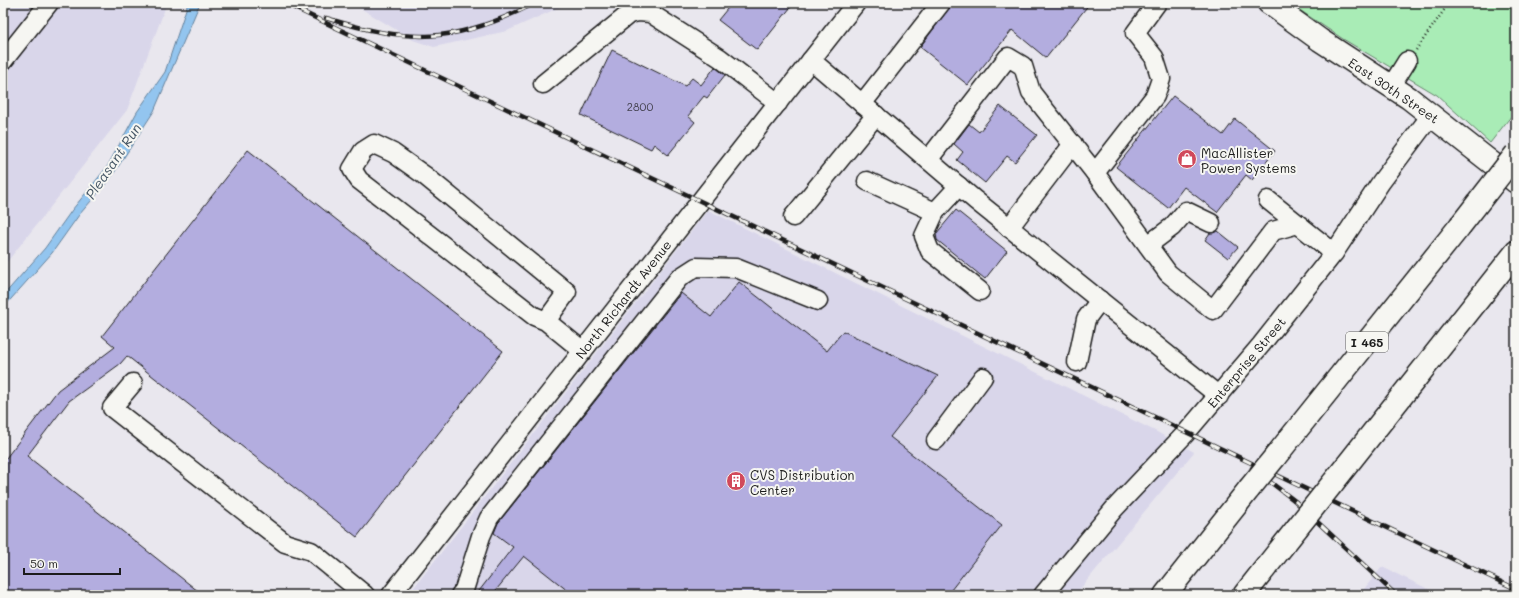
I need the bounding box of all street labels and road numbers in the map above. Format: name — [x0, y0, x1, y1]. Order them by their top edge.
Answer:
street label: East 30th Street — [1345, 53, 1443, 127]
street label: North Richardt Avenue — [571, 236, 675, 362]
street label: Enterprise Street — [1203, 313, 1289, 411]
road number: I 465 — [1346, 332, 1388, 352]

